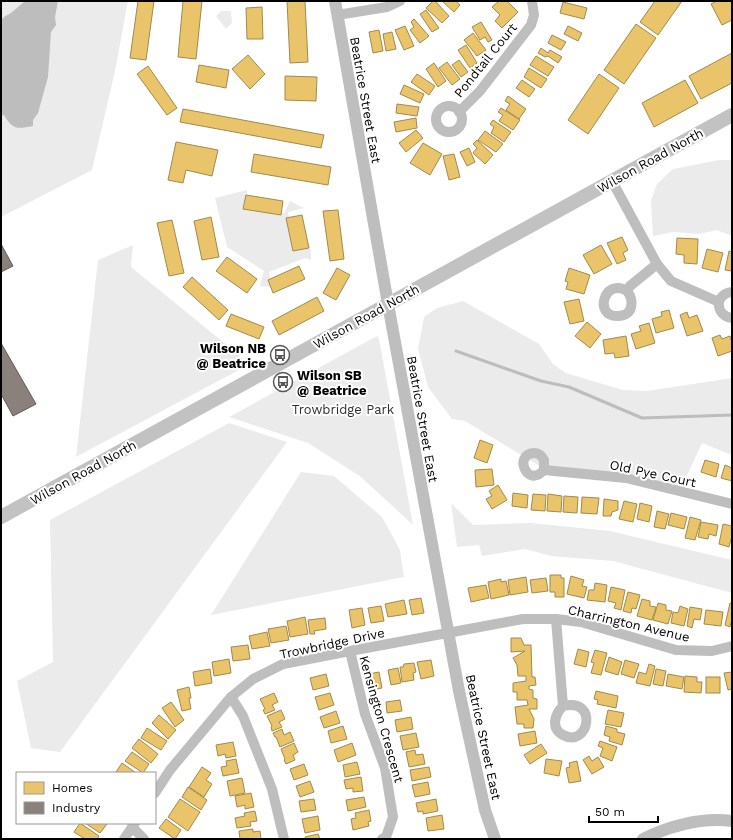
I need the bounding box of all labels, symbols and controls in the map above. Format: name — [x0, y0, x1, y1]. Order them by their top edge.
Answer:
street label: Pondtail Court — [451, 20, 520, 100]
street label: Beatrice Street East — [347, 36, 384, 165]
street label: Wilson Road North — [595, 125, 706, 196]
street label: Wilson Road North — [311, 281, 422, 352]
place label: Wilson NB @ Beatrice — [197, 341, 266, 371]
bus stop icon: Wilson NB @ Beatrice — [269, 344, 291, 366]
street label: Beatrice Street East — [404, 355, 441, 484]
place label: Wilson SB @ Beatrice — [297, 368, 367, 398]
bus stop icon: Wilson SB @ Beatrice — [272, 371, 294, 393]
park label: Trowbridge Park — [292, 402, 395, 417]
street label: Wilson Road North — [28, 437, 139, 508]
street label: Old Pye Court — [608, 457, 698, 490]
street label: Charrington Avenue — [567, 602, 691, 645]
street label: Trowbridge Drive — [278, 625, 386, 662]
street label: Kensington Crescent — [356, 654, 407, 785]
street label: Beatrice Street East — [463, 673, 504, 802]
legend — [16, 772, 156, 824]
text: Homes — [52, 781, 93, 795]
scale bar — [589, 798, 658, 824]
text: Industry — [52, 801, 101, 815]
text: 50 m — [595, 805, 625, 819]

